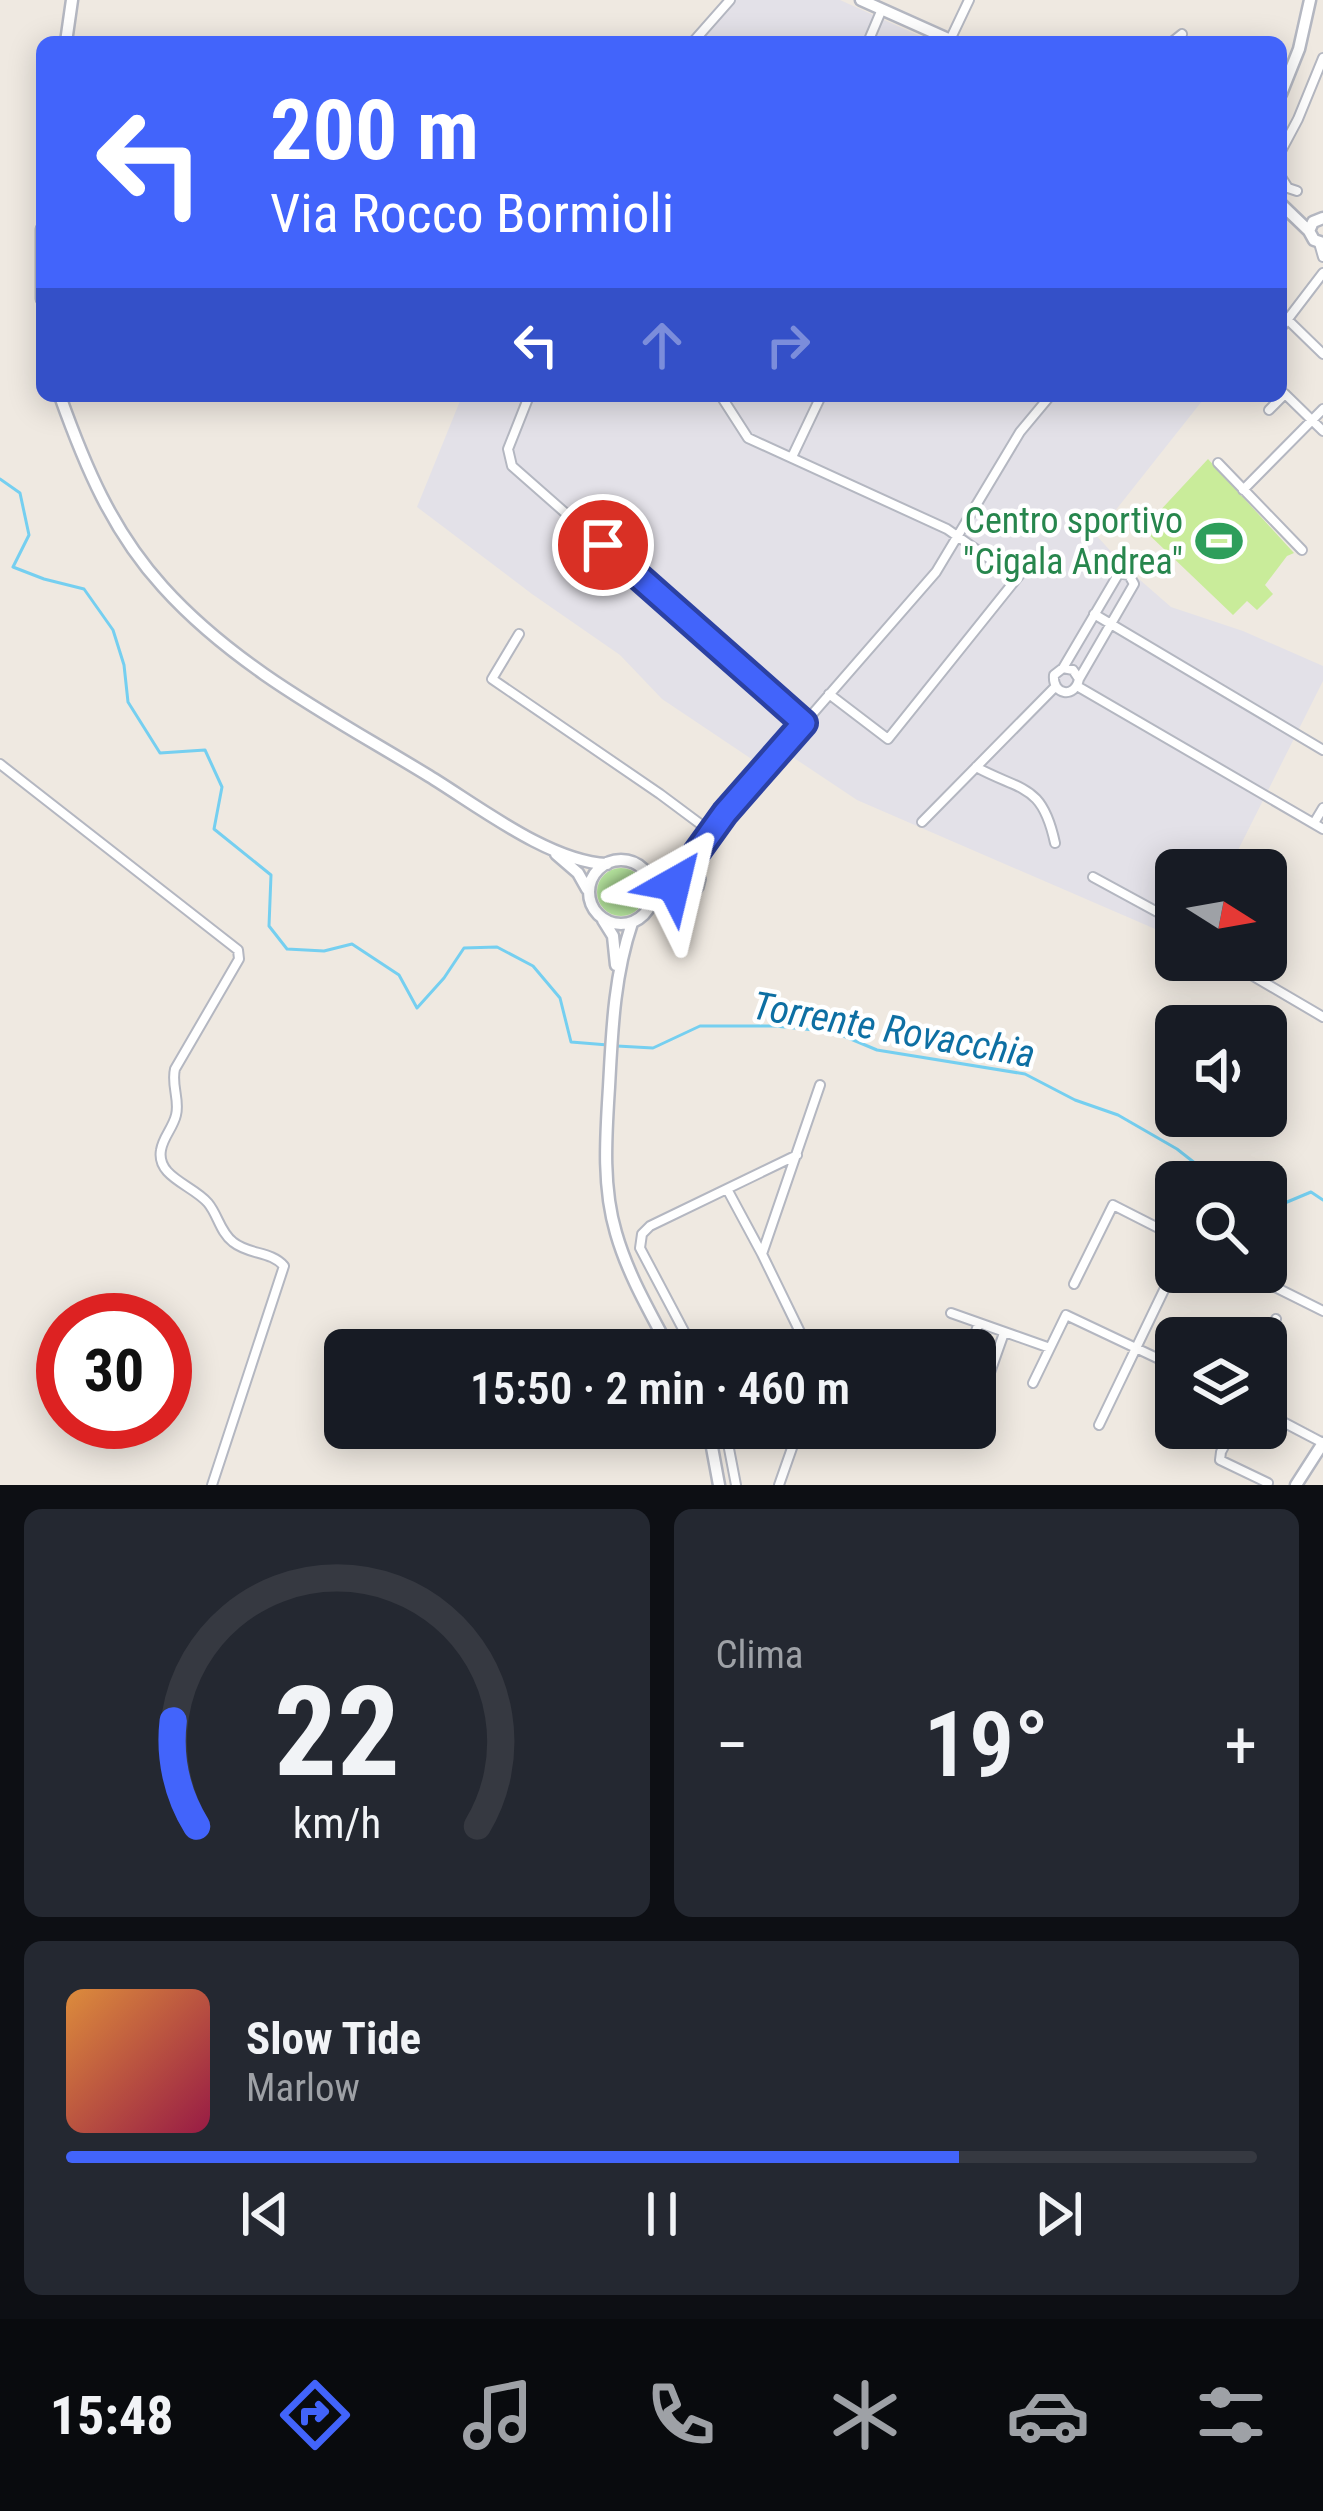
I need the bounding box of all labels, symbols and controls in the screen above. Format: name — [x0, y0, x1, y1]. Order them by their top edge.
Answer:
text: 200 m — [270, 81, 479, 180]
icon: left — [72, 84, 228, 240]
text: Via Rocco Bormioli — [270, 182, 674, 245]
icon: left — [503, 312, 569, 378]
icon: ahead — [629, 312, 695, 378]
icon: right — [755, 312, 821, 378]
pin — [552, 494, 654, 596]
place label: Centro sportivo "Cigala Andrea" — [963, 500, 1183, 583]
icon: arrive — [570, 512, 636, 578]
sports icon: Centro sportivo "Cigala Andrea" — [1194, 516, 1244, 566]
position arrow — [611, 821, 737, 947]
north arrow — [1155, 849, 1287, 981]
map controls — [1155, 849, 1287, 1449]
water label: Torrente Rovacchia — [749, 982, 1039, 1077]
button: sound — [1155, 1005, 1287, 1137]
button: search — [1155, 1161, 1287, 1293]
speed limit sign: 30 — [36, 1293, 192, 1449]
button: layers — [1155, 1317, 1287, 1449]
text: 15:50 · 2 min · 460 m — [470, 1362, 850, 1415]
text: Clima — [716, 1632, 804, 1678]
text: 22 — [274, 1659, 400, 1805]
text: 19° — [924, 1693, 1049, 1798]
text: − — [716, 1707, 749, 1784]
text: + — [1224, 1707, 1257, 1784]
text: km/h — [293, 1798, 381, 1848]
text: Slow Tide — [246, 2012, 421, 2065]
text: Marlow — [246, 2065, 360, 2111]
icon: previous — [232, 2181, 298, 2247]
icon: pause — [629, 2181, 695, 2247]
icon: next — [1026, 2181, 1092, 2247]
icon: directions — [273, 2373, 357, 2457]
icon: music — [456, 2373, 540, 2457]
icon: phone — [639, 2373, 723, 2457]
icon: climate — [823, 2373, 907, 2457]
icon: car — [1006, 2373, 1090, 2457]
icon: filters — [1189, 2373, 1273, 2457]
text: 15:48 — [50, 2384, 174, 2447]

